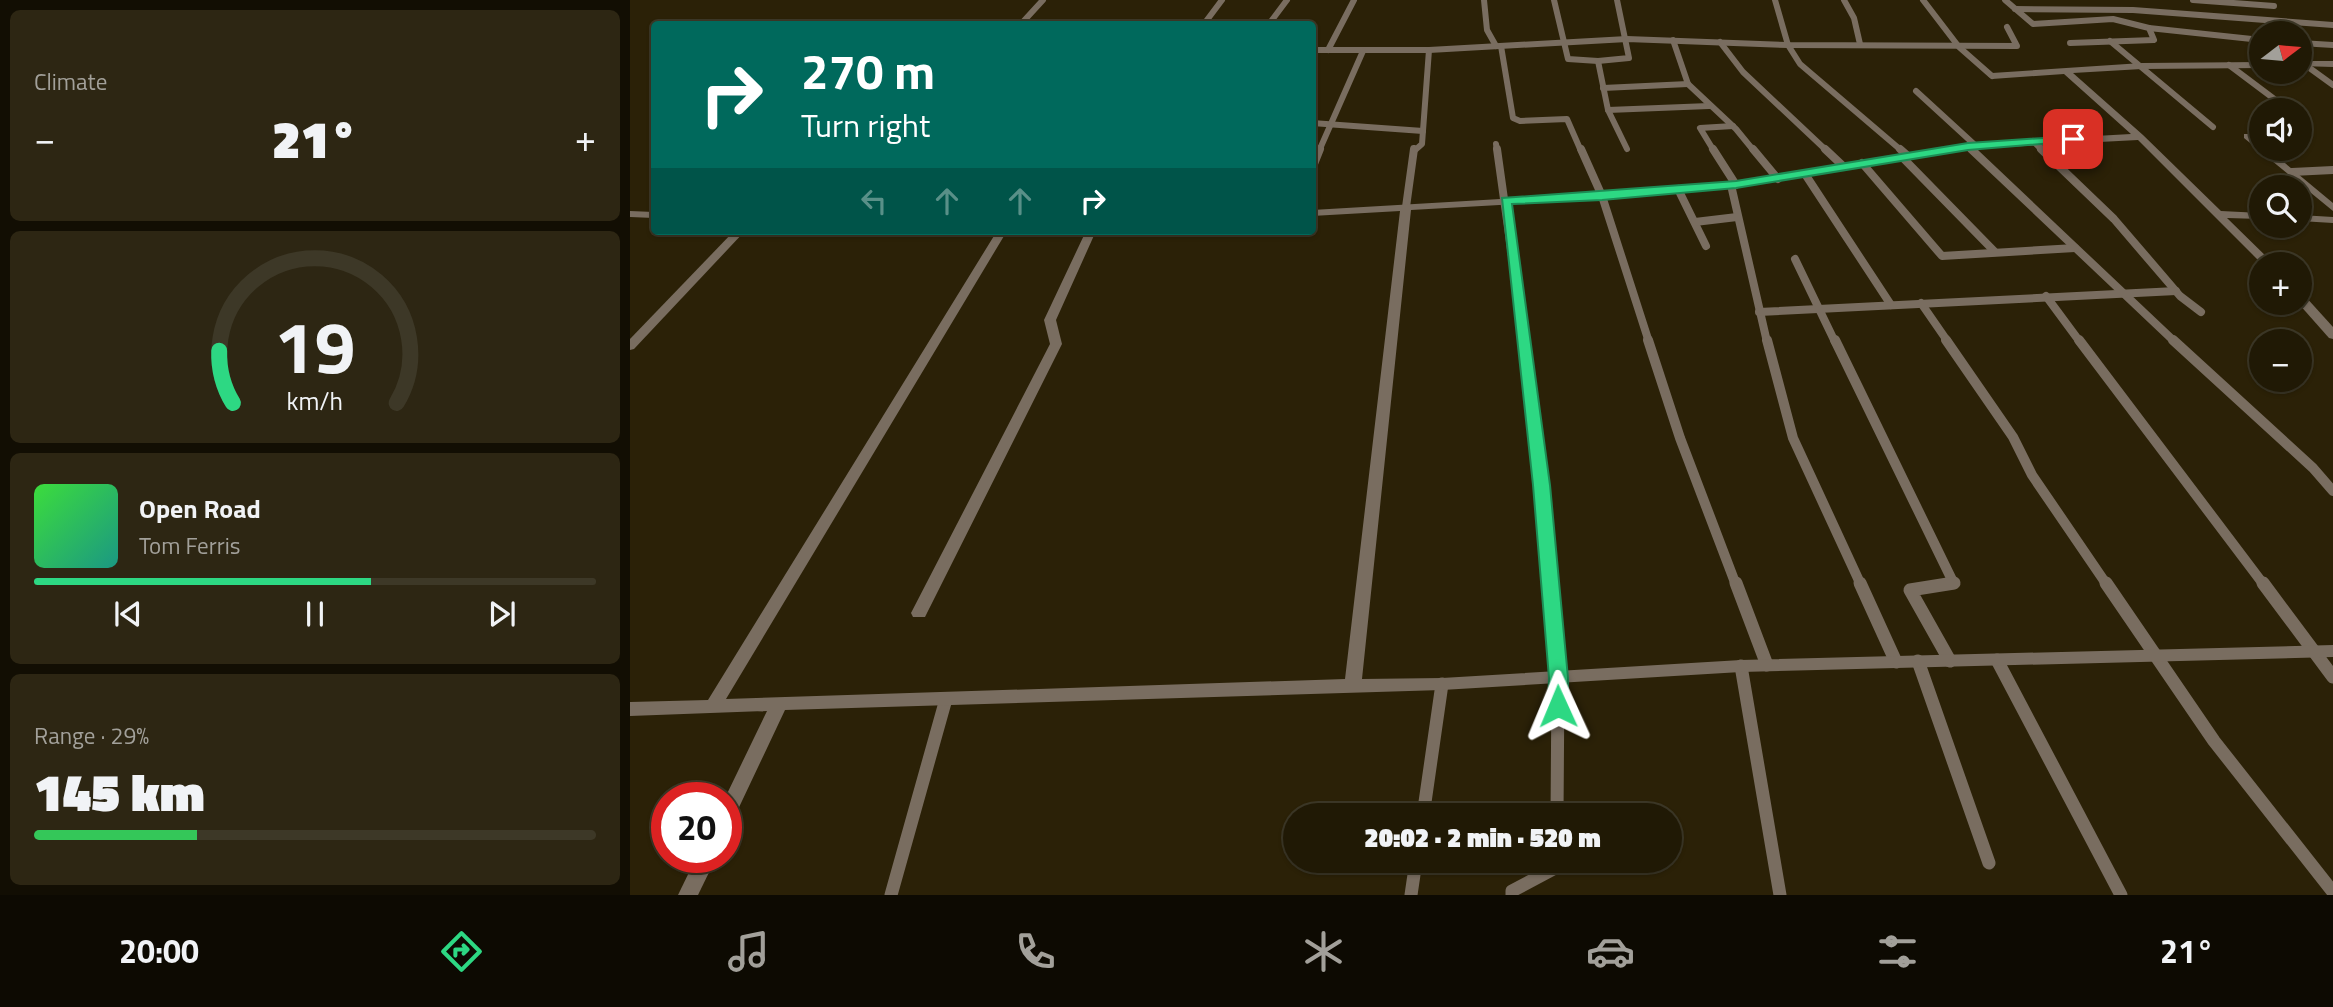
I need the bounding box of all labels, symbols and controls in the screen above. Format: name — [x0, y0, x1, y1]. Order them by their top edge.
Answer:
north arrow — [2249, 21, 2312, 84]
map controls — [2249, 21, 2312, 392]
text: 270 m — [801, 33, 935, 108]
icon: right — [686, 49, 777, 140]
text: Climate — [34, 64, 107, 99]
button: sound — [2249, 98, 2312, 161]
text: 21° — [272, 99, 358, 178]
text: Turn right — [801, 101, 930, 149]
text: − — [34, 109, 55, 167]
text: + — [575, 109, 596, 167]
pin — [2043, 109, 2103, 169]
icon: arrive — [2054, 120, 2092, 158]
button: search — [2249, 175, 2312, 238]
icon: left — [855, 182, 893, 220]
icon: ahead — [928, 182, 966, 220]
icon: ahead — [1001, 182, 1039, 220]
icon: right — [1074, 182, 1112, 220]
button: + — [2249, 252, 2312, 315]
text: 19 — [274, 291, 356, 401]
button: − — [2249, 329, 2312, 392]
text: km/h — [287, 382, 343, 420]
text: Open Road — [139, 489, 261, 528]
text: Tom Ferris — [139, 528, 240, 563]
icon: previous — [109, 595, 147, 633]
icon: pause — [296, 595, 334, 633]
icon: next — [483, 595, 521, 633]
position arrow — [1521, 669, 1595, 743]
text: Range · 29% — [34, 718, 149, 753]
text: 145 km — [34, 752, 205, 831]
speed limit sign: 20 — [651, 782, 742, 873]
text: 20:02 · 2 min · 520 m — [1364, 818, 1601, 857]
text: 20:00 — [119, 927, 199, 975]
icon: directions — [437, 927, 486, 976]
icon: music — [724, 927, 773, 976]
icon: phone — [1011, 927, 1060, 976]
icon: climate — [1299, 927, 1348, 976]
icon: car — [1586, 927, 1635, 976]
icon: filters — [1873, 927, 1922, 976]
text: 21° — [2160, 927, 2214, 975]

